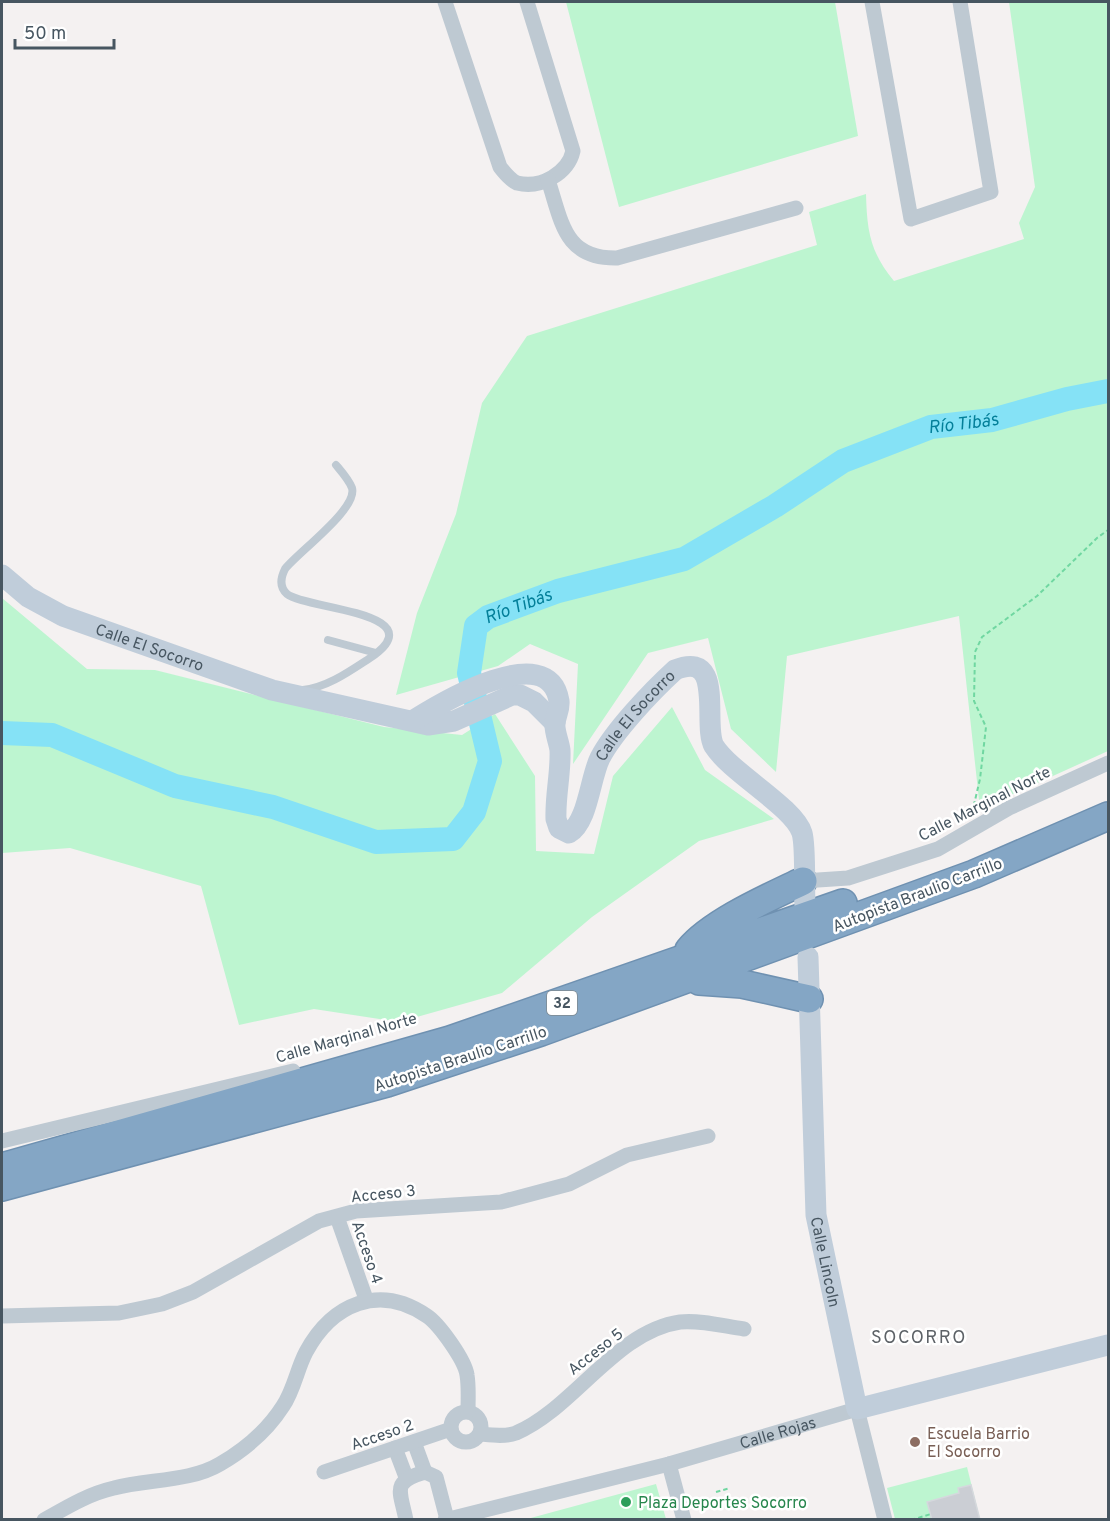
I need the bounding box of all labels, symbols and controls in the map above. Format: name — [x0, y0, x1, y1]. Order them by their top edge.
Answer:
scale bar — [15, 12, 114, 50]
text: 50 m — [24, 23, 66, 46]
water label: Río Tibás — [927, 408, 1002, 440]
water label: Río Tibás — [482, 584, 556, 630]
street label: Calle El Socorro — [92, 620, 206, 677]
street label: Calle El Socorro — [592, 667, 680, 765]
street label: Calle Marginal Norte — [915, 763, 1055, 847]
street label: Autopista Braulio Carrillo — [830, 854, 1006, 938]
road number: 32 — [547, 991, 577, 1015]
street label: Calle Marginal Norte — [274, 1009, 420, 1069]
street label: Autopista Braulio Carrillo — [372, 1022, 550, 1097]
street label: Acceso 3 — [350, 1182, 417, 1208]
street label: Calle Lincoln — [805, 1215, 843, 1309]
street label: Acceso 4 — [346, 1218, 386, 1287]
street label: Acceso 5 — [564, 1325, 628, 1381]
district label: SOCORRO — [871, 1327, 967, 1350]
street label: Calle Rojas — [738, 1414, 819, 1455]
street label: Acceso 2 — [349, 1416, 417, 1456]
place label: Escuela Barrio El Socorro — [927, 1425, 1030, 1463]
marker: Escuela Barrio El Socorro — [908, 1435, 922, 1449]
place label: Plaza Deportes Socorro — [638, 1494, 807, 1514]
marker: Plaza Deportes Socorro — [619, 1495, 633, 1509]

